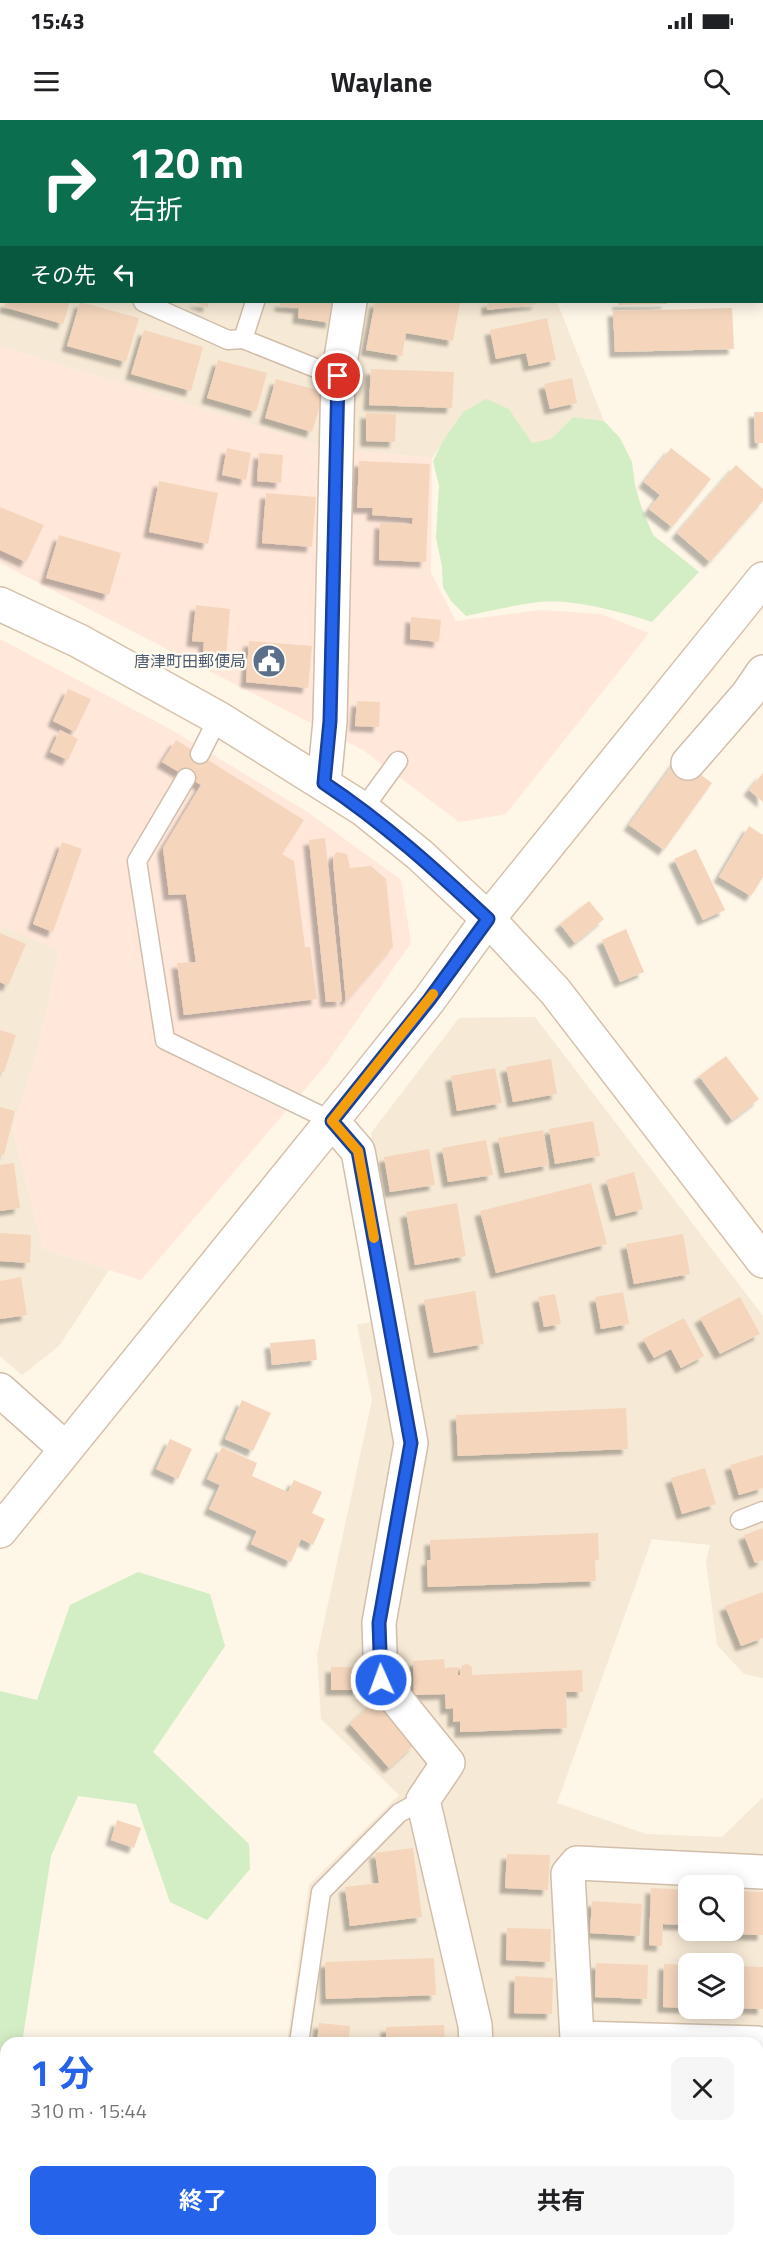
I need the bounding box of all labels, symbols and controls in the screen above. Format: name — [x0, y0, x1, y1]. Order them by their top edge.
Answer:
text: 15:43 — [30, 4, 85, 38]
text: Waylane — [331, 61, 432, 102]
icon: menu — [30, 65, 63, 98]
icon: search — [700, 65, 733, 98]
text: 120 m — [129, 130, 244, 194]
icon: right — [30, 144, 108, 222]
text: 右折 — [129, 188, 183, 229]
text: その先 — [30, 258, 96, 292]
icon: left — [108, 258, 141, 291]
pin — [312, 350, 363, 401]
icon: arrive — [321, 359, 354, 392]
public building icon: 唐津町田郵便局 — [251, 643, 287, 679]
place label: 唐津町田郵便局 — [134, 649, 246, 673]
position arrow — [349, 1648, 413, 1712]
map controls — [678, 1875, 744, 2019]
button: search — [678, 1875, 744, 1941]
button: layers — [678, 1953, 744, 2019]
text: 1 分 — [30, 2045, 94, 2100]
button: close — [671, 2057, 734, 2120]
text: 310 m · 15:44 — [30, 2095, 147, 2126]
button: 終了 — [30, 2166, 376, 2235]
button: 共有 — [388, 2166, 734, 2235]

